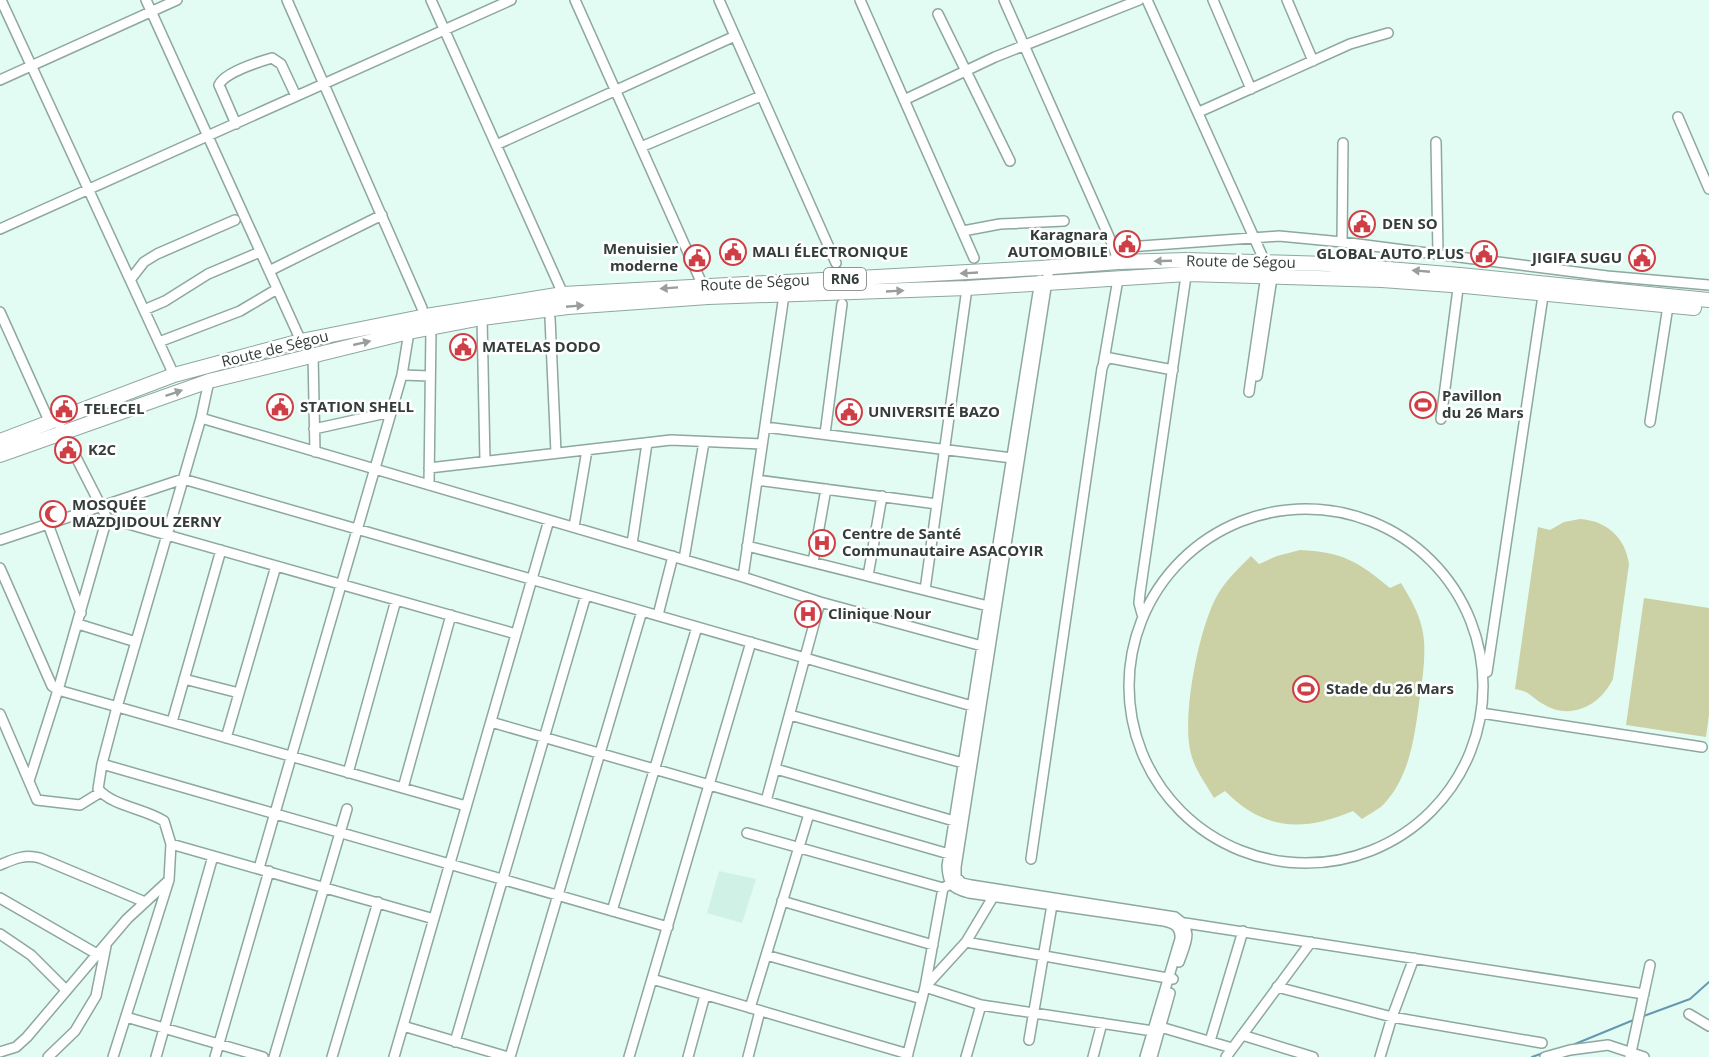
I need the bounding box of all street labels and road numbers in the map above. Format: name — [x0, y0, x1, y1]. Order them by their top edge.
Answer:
street label: Route de Ségou — [1186, 250, 1296, 272]
road number: RN6 — [824, 268, 866, 290]
street label: Route de Ségou — [700, 269, 810, 295]
street label: Route de Ségou — [219, 325, 330, 371]

